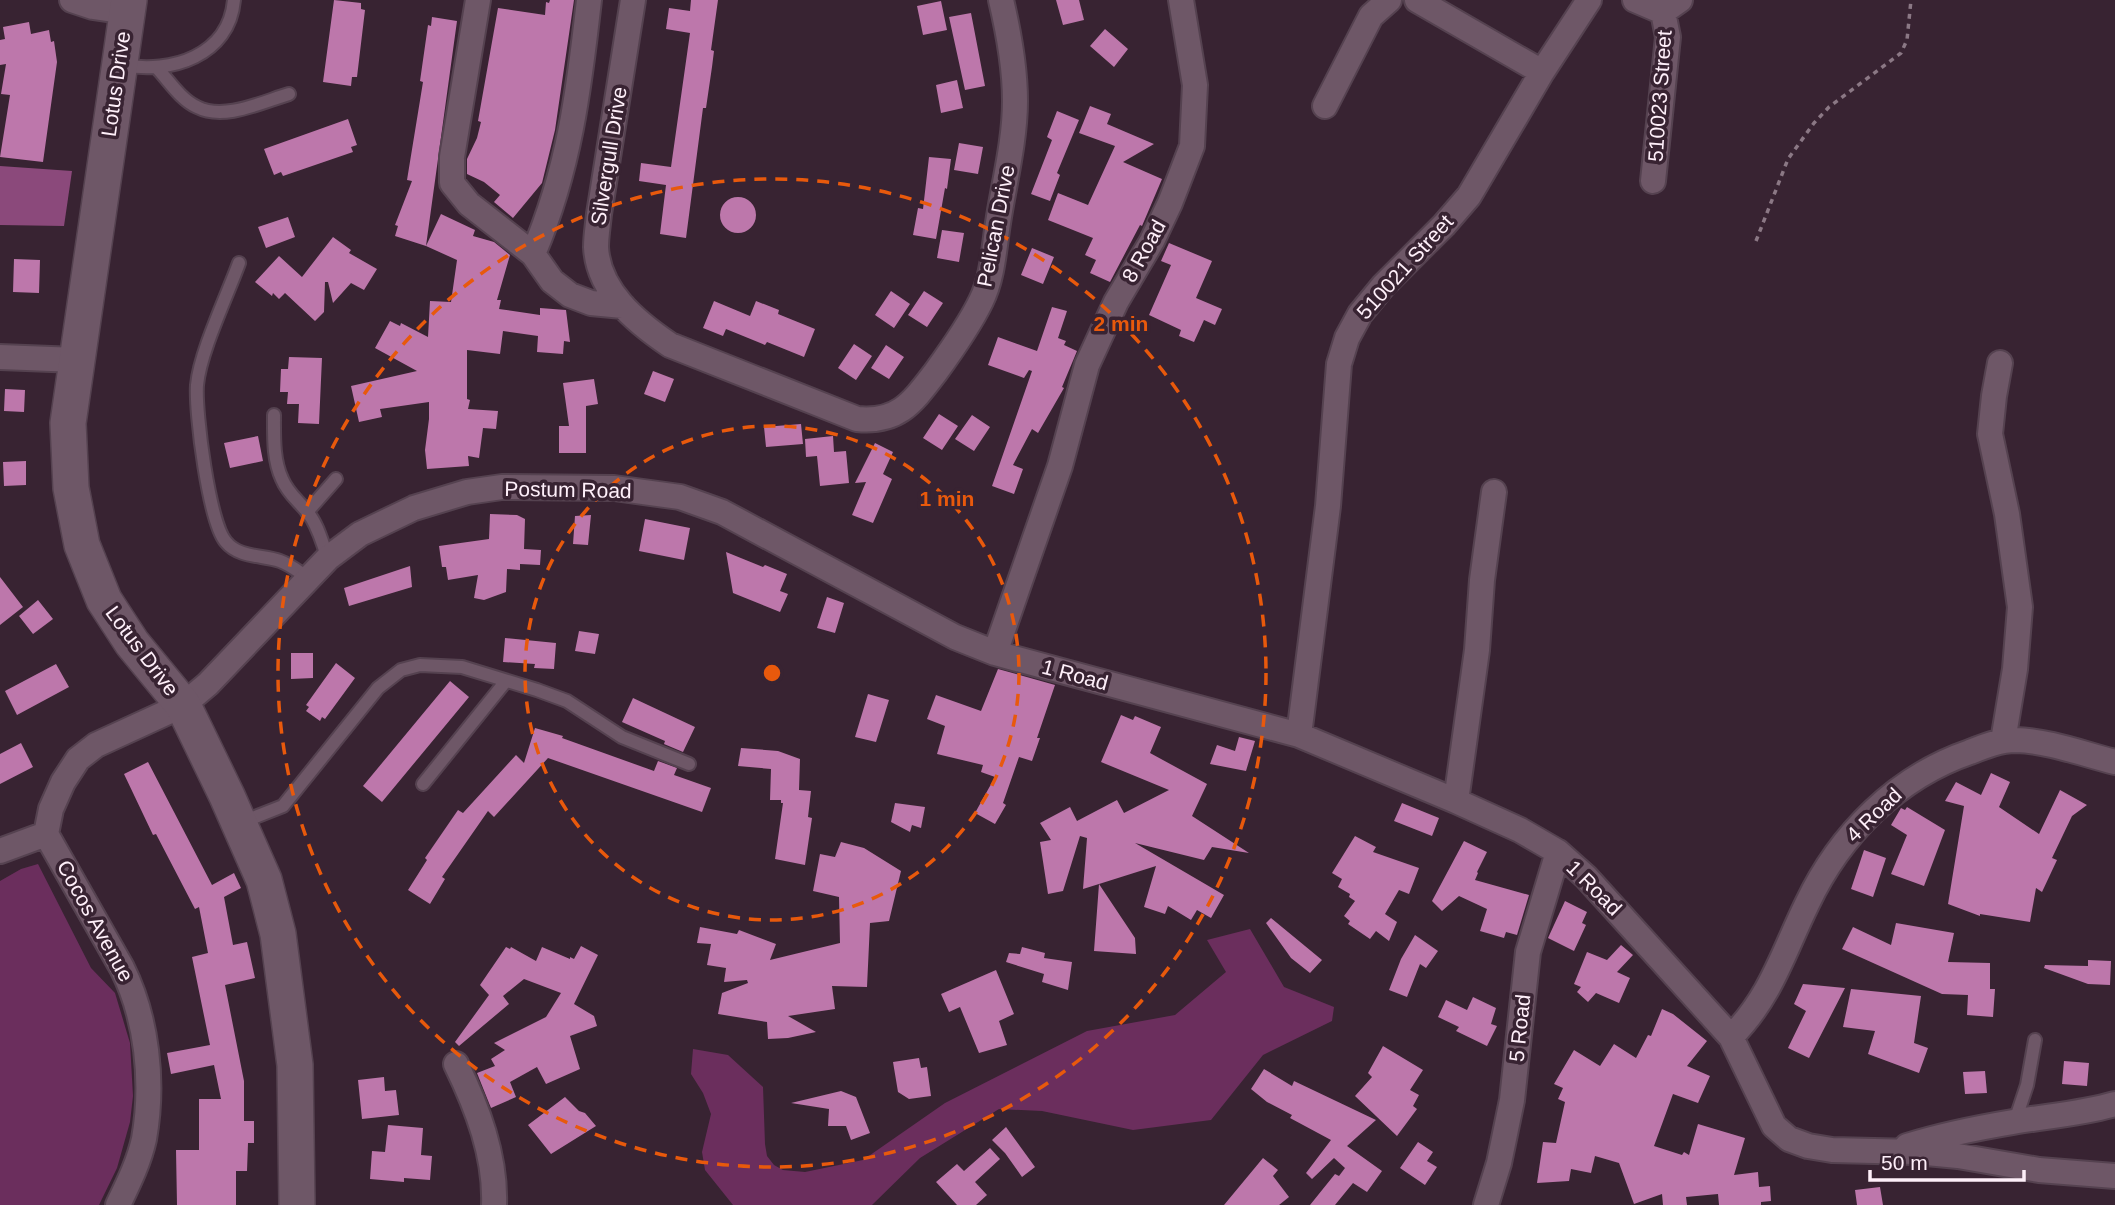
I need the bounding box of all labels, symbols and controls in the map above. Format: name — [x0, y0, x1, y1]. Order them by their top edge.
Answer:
street label: 510023 Street — [1643, 29, 1676, 163]
street label: Lotus Drive — [97, 30, 134, 138]
street label: Silvergull Drive — [586, 85, 631, 227]
street label: Pelican Drive — [972, 163, 1019, 289]
street label: 510021 Street — [1352, 210, 1457, 323]
street label: 8 Road — [1117, 216, 1170, 286]
text: 2 min — [1094, 312, 1148, 335]
street label: Postum Road — [504, 477, 632, 502]
text: 1 min — [920, 487, 974, 510]
street label: Lotus Drive — [101, 601, 184, 700]
street label: 1 Road — [1039, 655, 1111, 694]
centre of rings — [760, 661, 784, 685]
street label: 4 Road — [1841, 783, 1906, 846]
street label: Cocos Avenue — [53, 856, 138, 985]
street label: 1 Road — [1562, 856, 1626, 920]
street label: 5 Road — [1505, 993, 1534, 1063]
scale bar — [1870, 1138, 2024, 1182]
text: 50 m — [1881, 1151, 1928, 1174]

